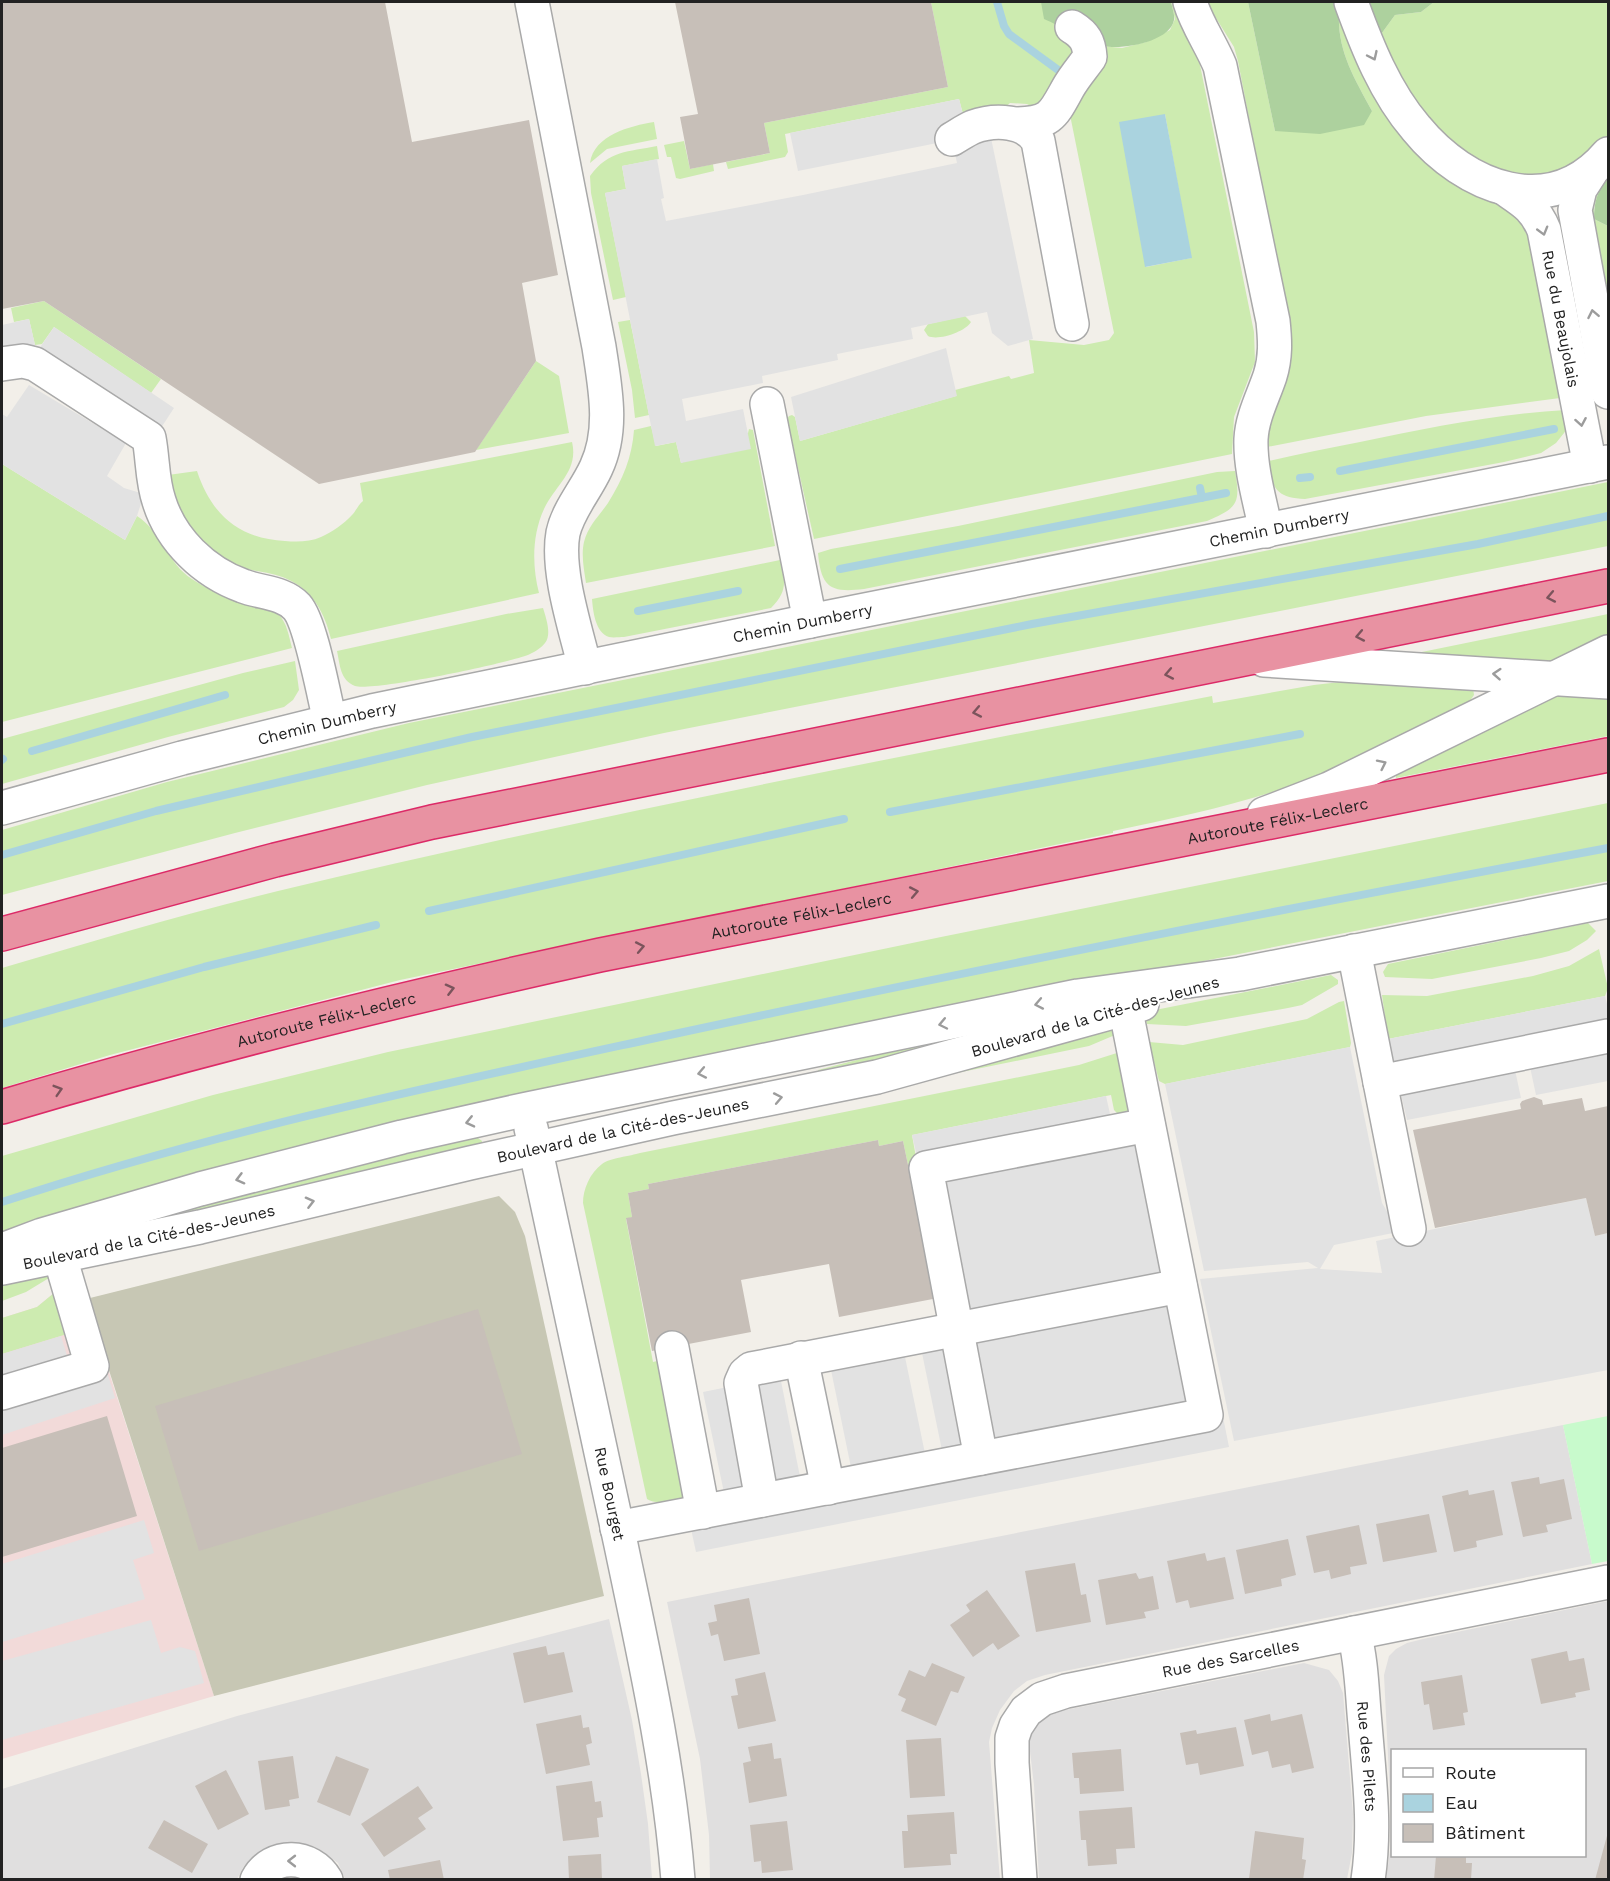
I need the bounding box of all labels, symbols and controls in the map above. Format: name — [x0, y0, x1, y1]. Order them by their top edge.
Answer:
one-way arrow — [1365, 49, 1377, 60]
one-way arrow — [1536, 225, 1548, 236]
street label: Rue du Beaujolais — [1538, 248, 1583, 389]
one-way arrow — [1587, 309, 1600, 319]
one-way arrow — [1575, 417, 1587, 426]
street label: Chemin Dumberry — [1208, 505, 1352, 551]
one-way arrow — [1546, 590, 1556, 603]
street label: Chemin Dumberry — [731, 600, 875, 647]
one-way arrow — [1355, 629, 1365, 642]
one-way arrow — [1164, 667, 1174, 680]
one-way arrow — [1493, 668, 1502, 681]
street label: Chemin Dumberry — [256, 697, 399, 749]
one-way arrow — [973, 705, 983, 718]
one-way arrow — [1375, 759, 1386, 771]
street label: Autoroute Félix-Leclerc — [1186, 794, 1370, 848]
one-way arrow — [908, 886, 918, 899]
street label: Autoroute Félix-Leclerc — [709, 888, 893, 943]
one-way arrow — [635, 941, 645, 954]
street label: Boulevard de la Cité-des-Jeunes — [969, 972, 1221, 1061]
one-way arrow — [444, 983, 454, 996]
street label: Autoroute Félix-Leclerc — [235, 988, 418, 1051]
one-way arrow — [1034, 997, 1044, 1010]
one-way arrow — [938, 1017, 948, 1030]
one-way arrow — [697, 1066, 707, 1079]
one-way arrow — [52, 1085, 62, 1097]
one-way arrow — [773, 1092, 783, 1105]
street label: Boulevard de la Cité-des-Jeunes — [495, 1094, 751, 1167]
one-way arrow — [465, 1115, 475, 1128]
one-way arrow — [235, 1171, 245, 1184]
one-way arrow — [304, 1197, 314, 1210]
street label: Boulevard de la Cité-des-Jeunes — [21, 1201, 277, 1273]
street label: Rue Bourget — [591, 1445, 629, 1543]
street label: Rue des Sarcelles — [1160, 1635, 1301, 1681]
street label: Rue des Pilets — [1353, 1700, 1380, 1812]
legend — [1391, 1749, 1586, 1857]
text: Route — [1445, 1762, 1497, 1783]
text: Eau — [1445, 1792, 1478, 1813]
text: Bâtiment — [1445, 1822, 1525, 1843]
one-way arrow — [287, 1855, 296, 1867]

